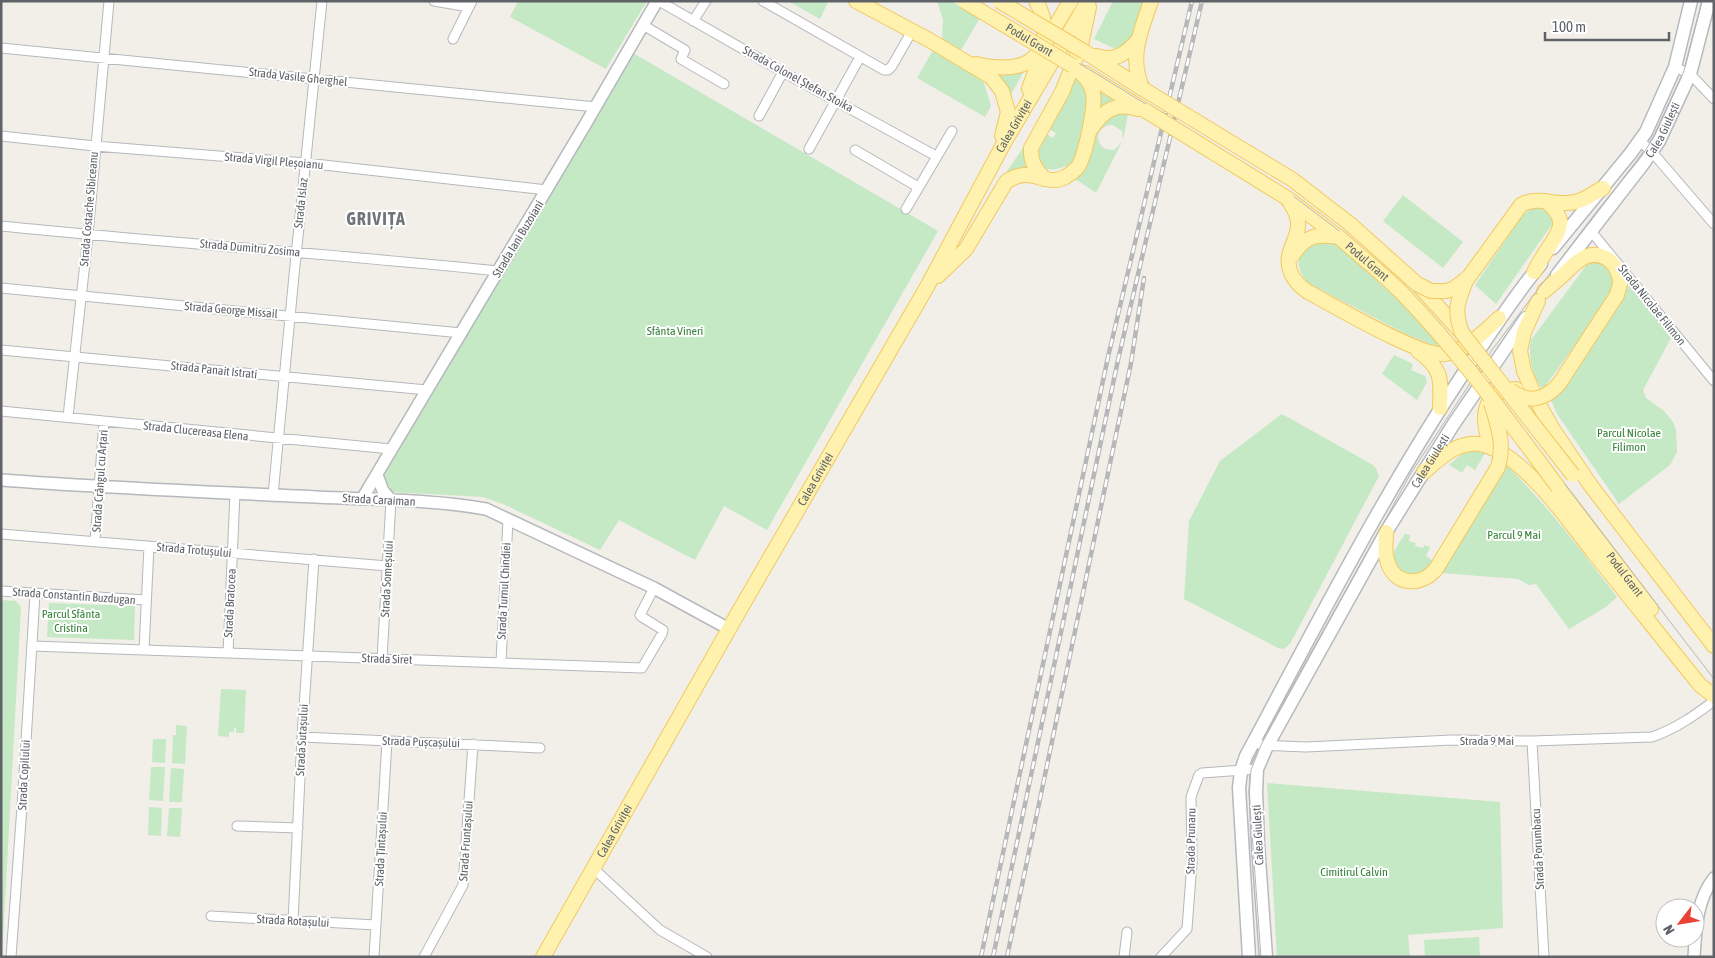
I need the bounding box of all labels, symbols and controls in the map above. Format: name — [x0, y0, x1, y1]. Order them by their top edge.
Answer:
scale bar — [1545, 10, 1669, 42]
text: 100 m — [1552, 18, 1586, 35]
street label: Podul Grant — [1003, 21, 1056, 60]
street label: Strada Colonel Ștefan Stoika — [740, 43, 856, 115]
street label: Strada Vasile Gherghel — [248, 65, 349, 89]
street label: Calea Griviței — [993, 97, 1035, 155]
street label: Calea Giulești — [1643, 100, 1683, 160]
street label: Strada Virgil Pleșoianu — [224, 150, 324, 172]
street label: Strada Costache Sibiceanu — [77, 151, 101, 267]
street label: Strada Islaz — [291, 176, 311, 229]
street label: Strada Iani Buzoiani — [489, 198, 547, 280]
district label: GRIVIȚA — [346, 208, 406, 230]
street label: Strada Dumitru Zosima — [199, 237, 301, 259]
street label: Podul Grant — [1343, 239, 1392, 284]
street label: Strada Nicolae Filimon — [1615, 262, 1689, 348]
street label: Strada George Missail — [184, 299, 279, 321]
park label: Sfânta Vineri — [647, 324, 703, 338]
street label: Strada Panait Istrati — [170, 359, 258, 381]
street label: Strada Clucereasa Elena — [143, 419, 249, 443]
park label: Parcul Nicolae Filimon — [1597, 426, 1661, 454]
street label: Strada Crângul cu Arțari — [89, 429, 111, 533]
street label: Calea Giulești — [1408, 432, 1452, 490]
street label: Calea Griviței — [795, 450, 836, 508]
street label: Strada Caraiman — [342, 491, 416, 509]
park label: Parcul 9 Mai — [1487, 528, 1541, 542]
street label: Strada Trotușului — [156, 540, 232, 560]
street label: Strada Someșului — [378, 540, 396, 618]
street label: Strada Turnul Chindiei — [494, 542, 514, 640]
street label: Podul Grant — [1603, 549, 1646, 600]
street label: Strada Bratocea — [221, 568, 239, 638]
street label: Strada Constantin Buzdugan — [12, 585, 136, 607]
park label: Parcul Sfânta Cristina — [42, 607, 100, 635]
street label: Strada Siret — [361, 651, 413, 667]
street label: Strada Sutașului — [293, 704, 311, 776]
street label: Strada Pușcașului — [382, 734, 460, 750]
street label: Strada 9 Mai — [1460, 734, 1514, 748]
street label: Strada Copilului — [15, 739, 33, 811]
street label: Strada Fruntașului — [456, 800, 476, 882]
street label: Calea Griviței — [594, 802, 635, 860]
street label: Calea Giulești — [1249, 804, 1267, 866]
street label: Strada Prunaru — [1183, 808, 1199, 874]
street label: Strada Porumbacu — [1529, 808, 1547, 890]
street label: Strada Țintașului — [372, 811, 390, 887]
park label: Cimitirul Calvin — [1320, 865, 1388, 879]
north arrow — [1655, 898, 1705, 948]
street label: Strada Rotașului — [256, 912, 330, 930]
text: N — [1660, 922, 1678, 937]

